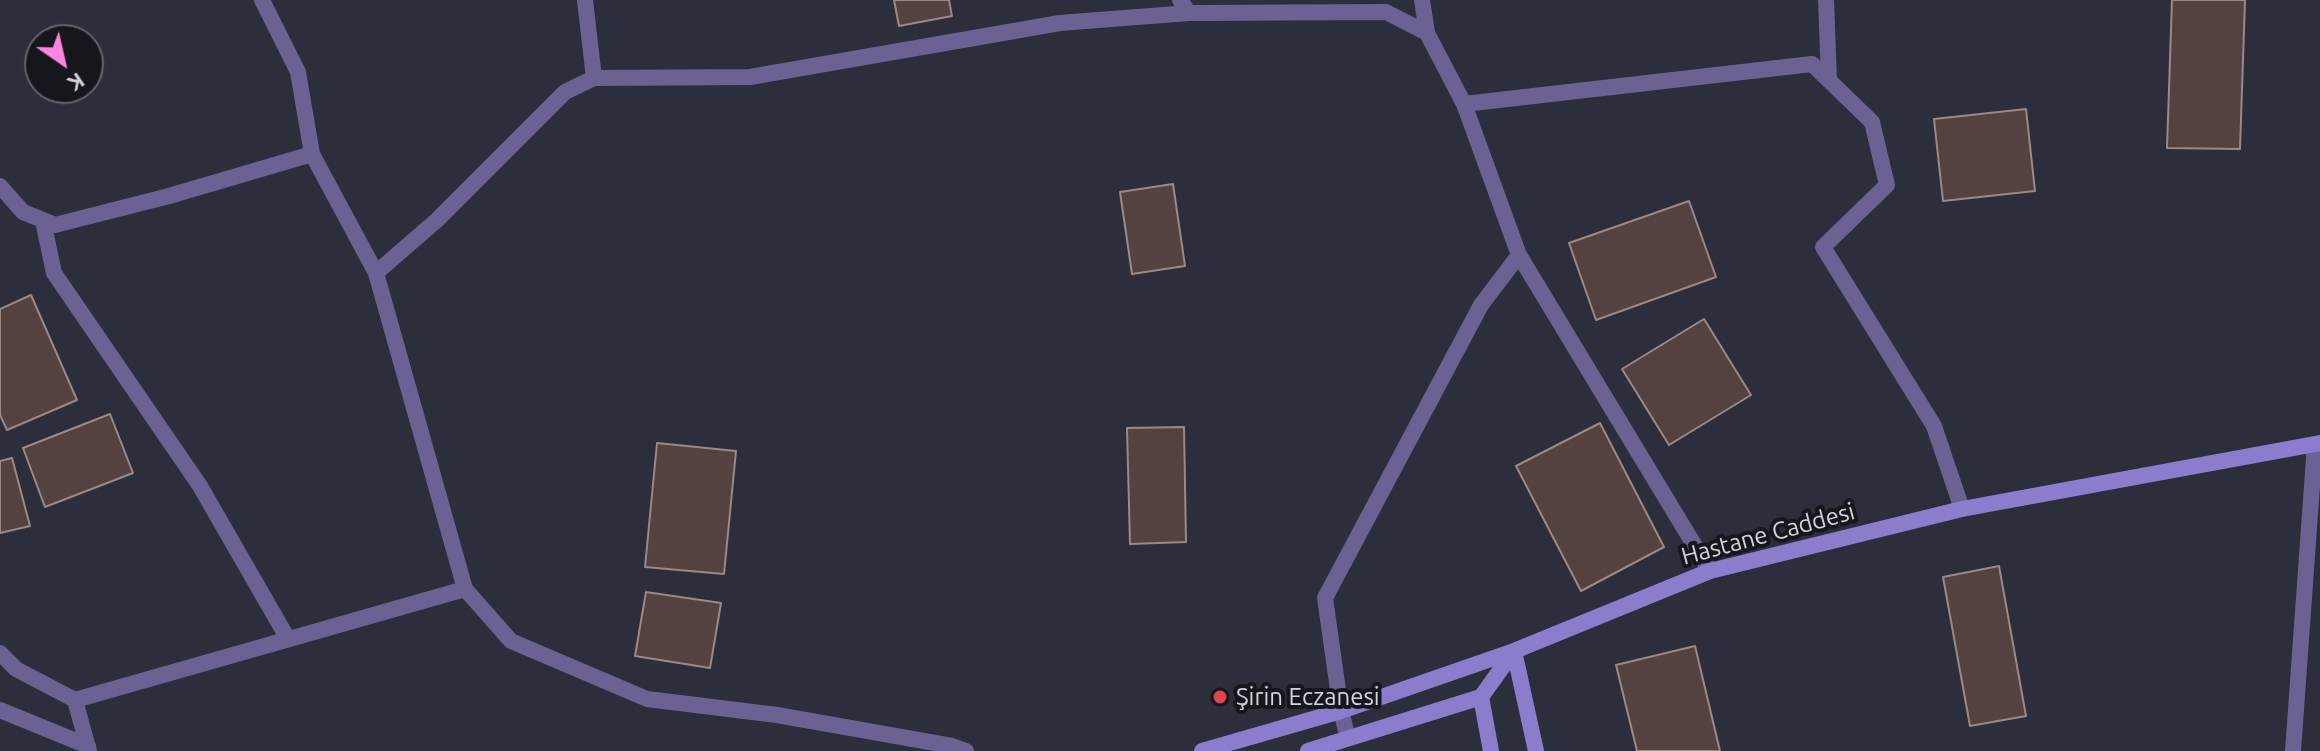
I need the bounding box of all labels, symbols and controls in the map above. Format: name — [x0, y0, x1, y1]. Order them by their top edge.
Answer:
north arrow — [24, 24, 104, 104]
text: K — [64, 68, 90, 97]
street label: Hastane Caddesi — [1678, 497, 1858, 571]
place label: Şirin Eczanesi — [1236, 683, 1380, 711]
marker: Şirin Eczanesi — [1211, 688, 1229, 706]

